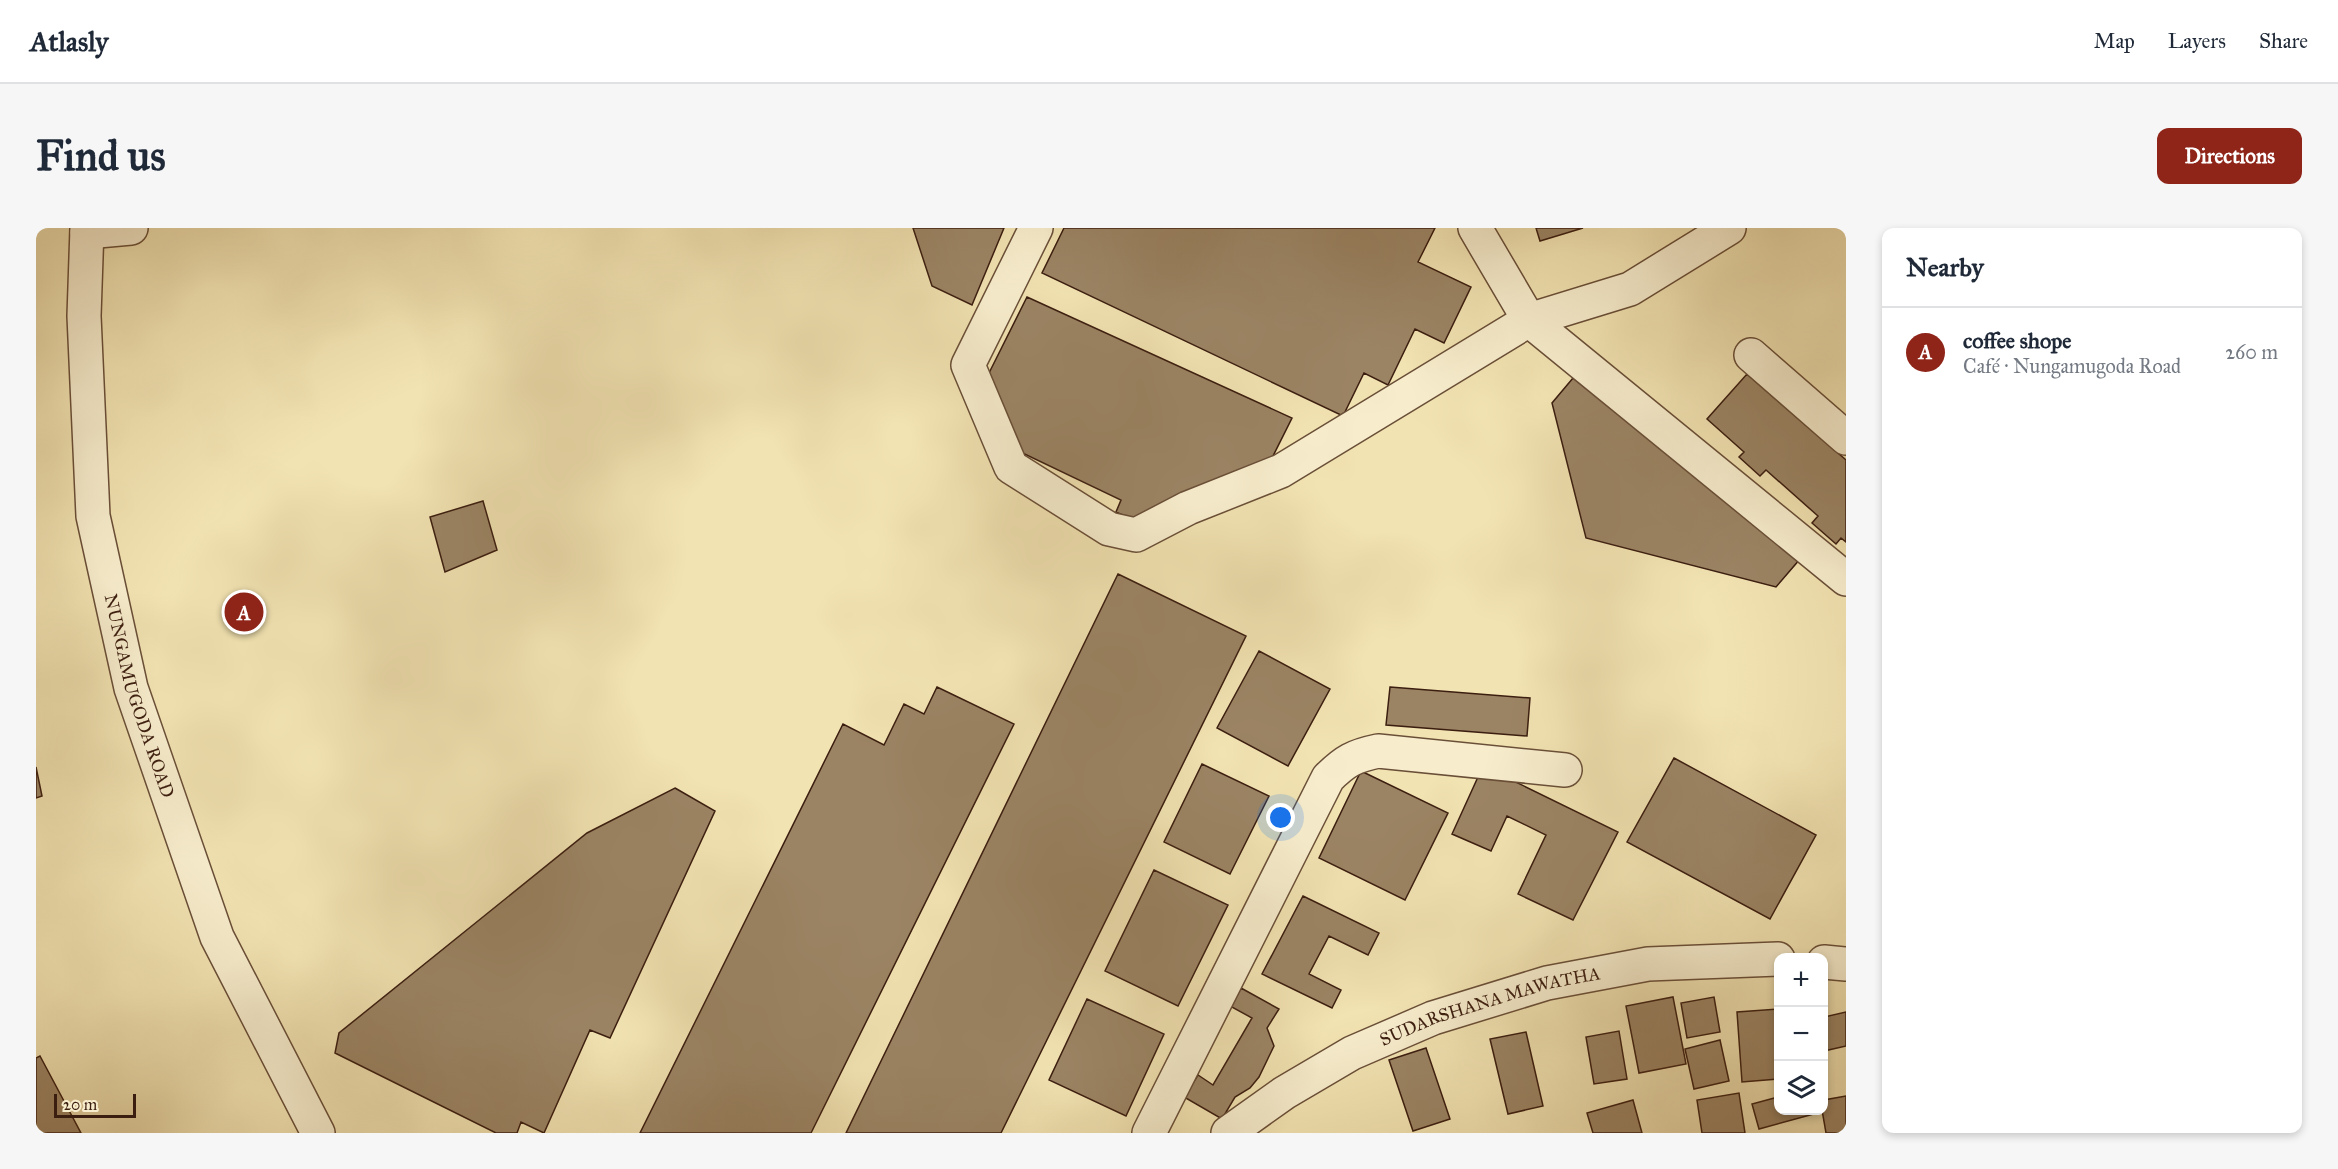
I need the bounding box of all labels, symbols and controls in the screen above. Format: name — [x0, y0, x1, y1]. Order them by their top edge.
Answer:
text: Atlasly — [30, 24, 108, 59]
text: Map — [2094, 28, 2135, 54]
text: Layers — [2168, 28, 2226, 54]
text: Share — [2259, 28, 2308, 54]
button: Directions — [2157, 128, 2302, 184]
text: Find us — [36, 130, 166, 182]
text: Nearby — [1906, 251, 1984, 283]
text: coffee shope — [1963, 327, 2071, 354]
text: A — [1919, 340, 1932, 364]
text: 260 m — [2225, 340, 2278, 364]
text: Café · Nungamugoda Road — [1963, 354, 2181, 378]
pin: A — [224, 590, 264, 634]
street label: NUNGAMUGODA ROAD — [100, 592, 179, 800]
your location — [1266, 803, 1295, 832]
map controls — [1774, 953, 1828, 1115]
button: + — [1774, 953, 1828, 1007]
street label: SUDARSHANA MAWATHA — [1376, 962, 1602, 1051]
button: − — [1774, 1007, 1828, 1061]
button: layers — [1774, 1061, 1828, 1115]
scale bar — [54, 1091, 136, 1118]
text: 20 m — [63, 1095, 97, 1114]

